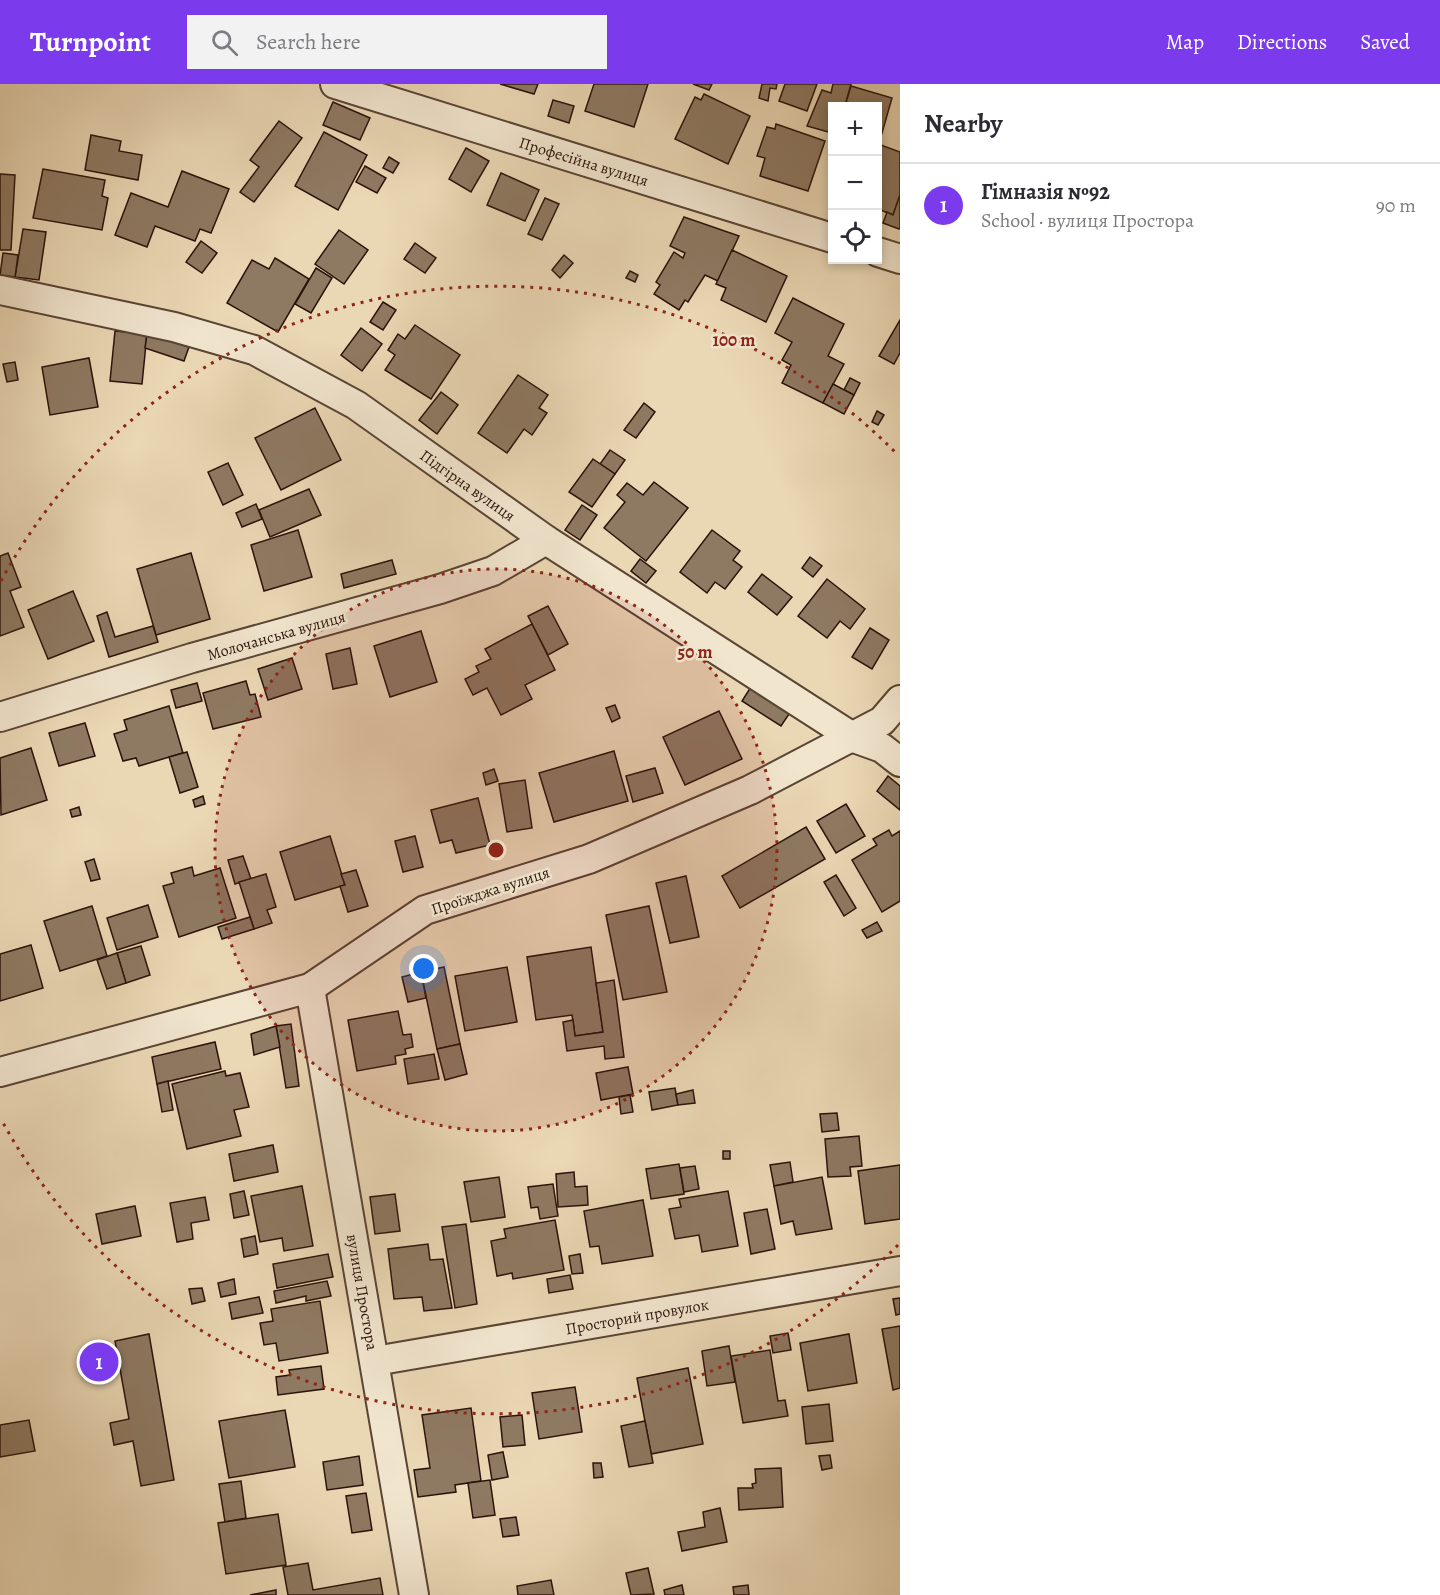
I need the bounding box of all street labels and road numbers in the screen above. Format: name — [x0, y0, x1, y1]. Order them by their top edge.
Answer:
street label: Професійна вулиця — [516, 132, 651, 192]
street label: Підгірна вулиця — [415, 445, 520, 527]
street label: Молочанська вулиця — [205, 606, 348, 666]
street label: Проїжджа вулиця — [428, 861, 553, 920]
street label: вулиця Простора — [341, 1232, 383, 1353]
street label: Просторий провулок — [564, 1294, 711, 1340]

